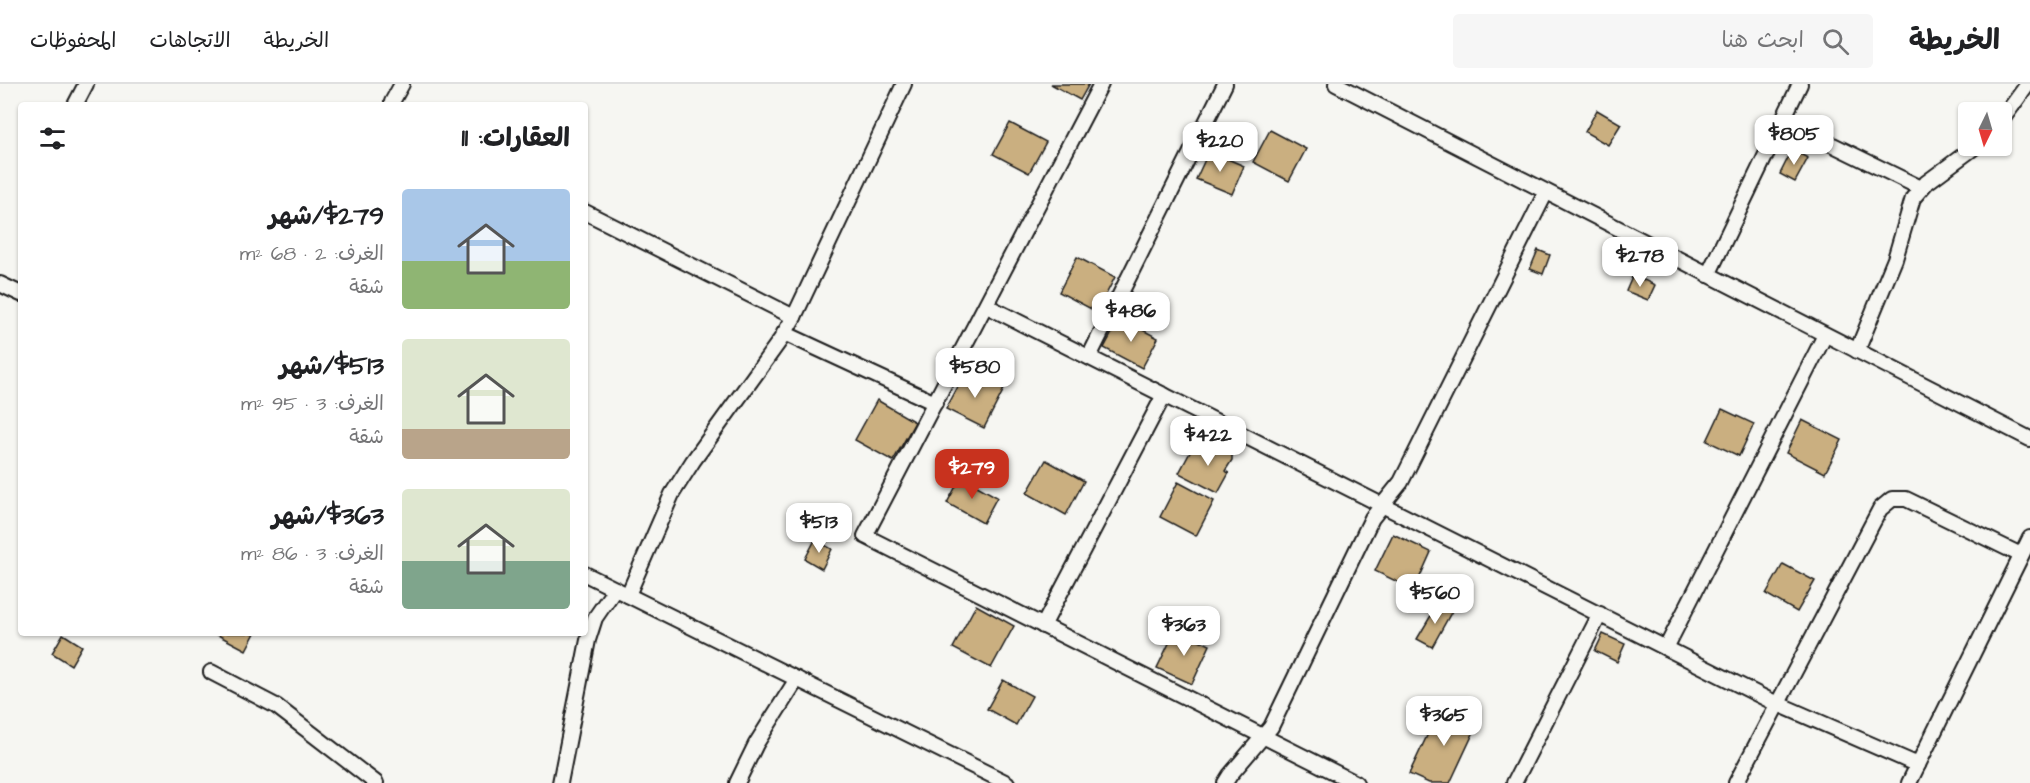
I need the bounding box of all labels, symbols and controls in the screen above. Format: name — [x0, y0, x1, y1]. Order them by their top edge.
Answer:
search box — [1453, 14, 1873, 68]
text: الخريطة — [1909, 21, 2000, 60]
text: ابحث هنا — [1722, 25, 1804, 56]
icon: search — [1819, 25, 1852, 58]
text: المحفوظات — [30, 26, 116, 55]
text: الاتجاهات — [149, 26, 231, 55]
text: الخريطة — [264, 26, 329, 55]
north arrow — [1958, 102, 2012, 156]
map controls — [1958, 102, 2012, 156]
pin: $805 — [1758, 115, 1830, 166]
text: العقارات: 11 — [461, 120, 570, 156]
text: $805 — [1769, 120, 1819, 148]
icon: filters — [36, 122, 69, 155]
pin: $220 — [1184, 122, 1256, 173]
text: $220 — [1197, 127, 1243, 155]
text: $279/شهر — [269, 198, 384, 234]
icon: home — [450, 213, 522, 285]
pin: $278 — [1604, 237, 1676, 288]
text: الغرف: 2 · 68 m² — [240, 240, 384, 268]
text: $278 — [1616, 242, 1664, 270]
text: شقة — [349, 273, 384, 301]
pin: $486 — [1095, 292, 1167, 343]
text: $486 — [1106, 297, 1156, 325]
text: $513/شهر — [280, 348, 384, 384]
pin: $580 — [939, 348, 1011, 399]
text: $580 — [950, 353, 1000, 381]
icon: home — [450, 363, 522, 435]
text: الغرف: 3 · 95 m² — [241, 390, 384, 418]
pin: $422 — [1172, 416, 1244, 467]
text: $422 — [1184, 421, 1232, 449]
text: شقة — [349, 423, 384, 451]
pin: $279 — [936, 449, 1008, 500]
text: $279 — [949, 454, 995, 482]
text: $363/شهر — [272, 498, 384, 534]
pin: $513 — [783, 503, 855, 554]
text: $513 — [800, 508, 838, 536]
icon: home — [450, 513, 522, 585]
text: الغرف: 3 · 86 m² — [241, 540, 384, 568]
text: شقة — [349, 573, 384, 601]
pin: $560 — [1399, 574, 1471, 625]
text: $560 — [1410, 579, 1460, 607]
pin: $363 — [1148, 606, 1220, 657]
text: $363 — [1162, 611, 1206, 639]
pin: $365 — [1408, 696, 1480, 747]
text: $365 — [1420, 701, 1468, 729]

